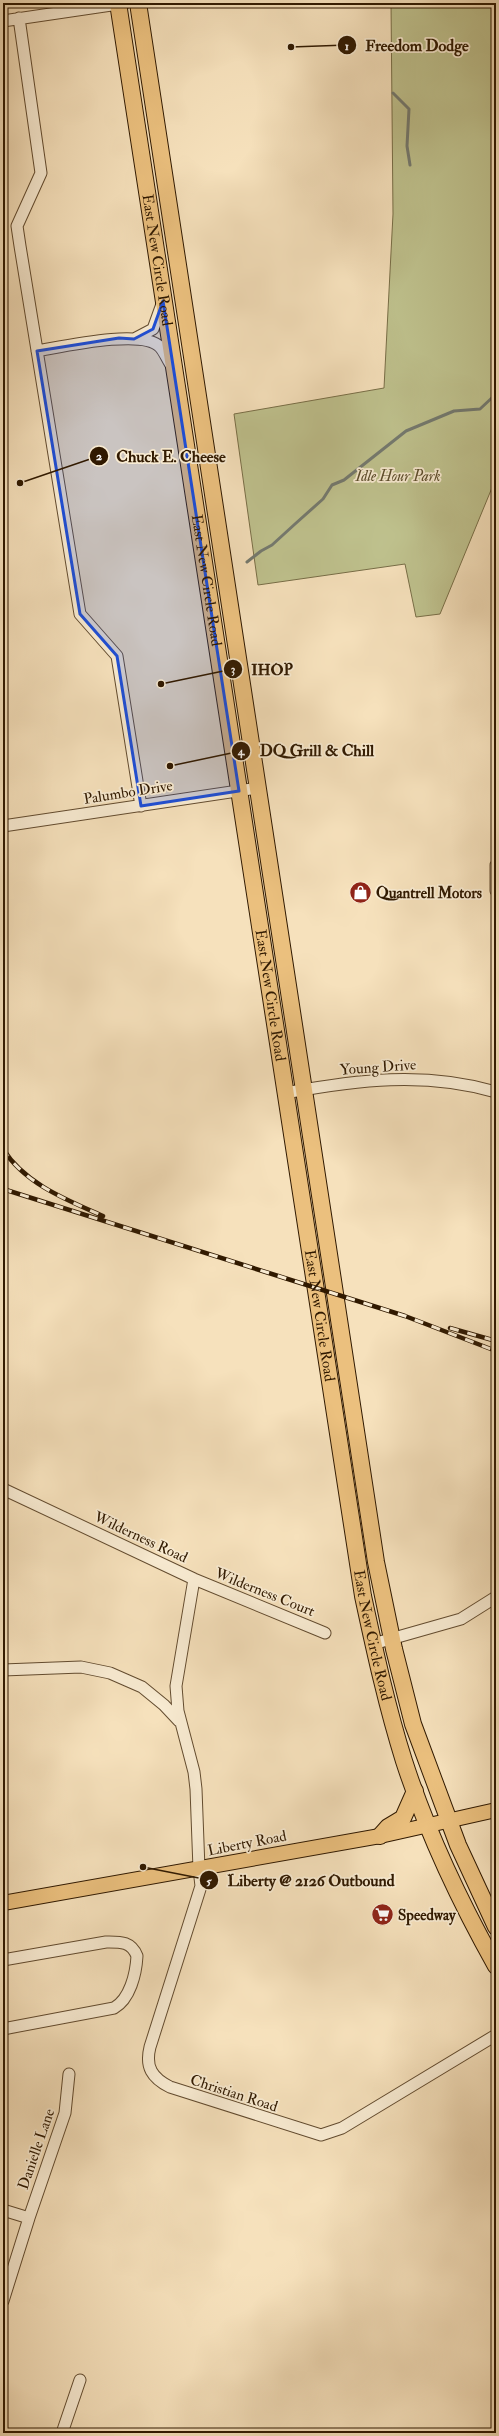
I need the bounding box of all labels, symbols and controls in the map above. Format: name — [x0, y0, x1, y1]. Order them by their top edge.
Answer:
callout: Freedom Dodge — [337, 31, 476, 59]
text: Freedom Dodge — [365, 36, 469, 57]
text: 1 — [345, 39, 349, 54]
street label: East New Circle Road — [138, 193, 177, 328]
callout: Chuck E. Cheese — [89, 442, 234, 470]
text: Chuck E. Cheese — [116, 447, 226, 467]
text: 2 — [96, 449, 102, 464]
park label: Idle Hour Park — [354, 467, 441, 486]
street label: East New Circle Road — [187, 513, 226, 648]
callout: IHOP — [223, 655, 300, 683]
text: IHOP — [251, 660, 293, 680]
text: 3 — [231, 662, 236, 677]
callout: DQ Grill & Chill — [231, 737, 382, 765]
text: DQ Grill & Chill — [260, 741, 375, 761]
text: 4 — [237, 744, 246, 759]
street label: Palumbo Drive — [82, 776, 174, 809]
shop icon: Quantrell Motors — [347, 880, 373, 906]
place label: Quantrell Motors — [376, 884, 482, 903]
street label: East New Circle Road — [251, 928, 290, 1063]
street label: Young Drive — [339, 1055, 417, 1080]
street label: East New Circle Road — [300, 1248, 339, 1383]
street label: Wilderness Road — [90, 1507, 191, 1568]
street label: Wilderness Court — [211, 1563, 318, 1621]
street label: East New Circle Road — [349, 1569, 396, 1703]
street label: Liberty Road — [206, 1826, 289, 1860]
callout: Liberty @ 2126 Outbound — [199, 1866, 403, 1894]
text: Liberty @ 2126 Outbound — [227, 1871, 395, 1892]
text: 5 — [206, 1874, 212, 1889]
supermarket icon: Speedway — [369, 1902, 395, 1928]
place label: Speedway — [398, 1906, 457, 1926]
street label: Christian Road — [188, 2070, 281, 2117]
street label: Danielle Lane — [14, 2106, 59, 2192]

